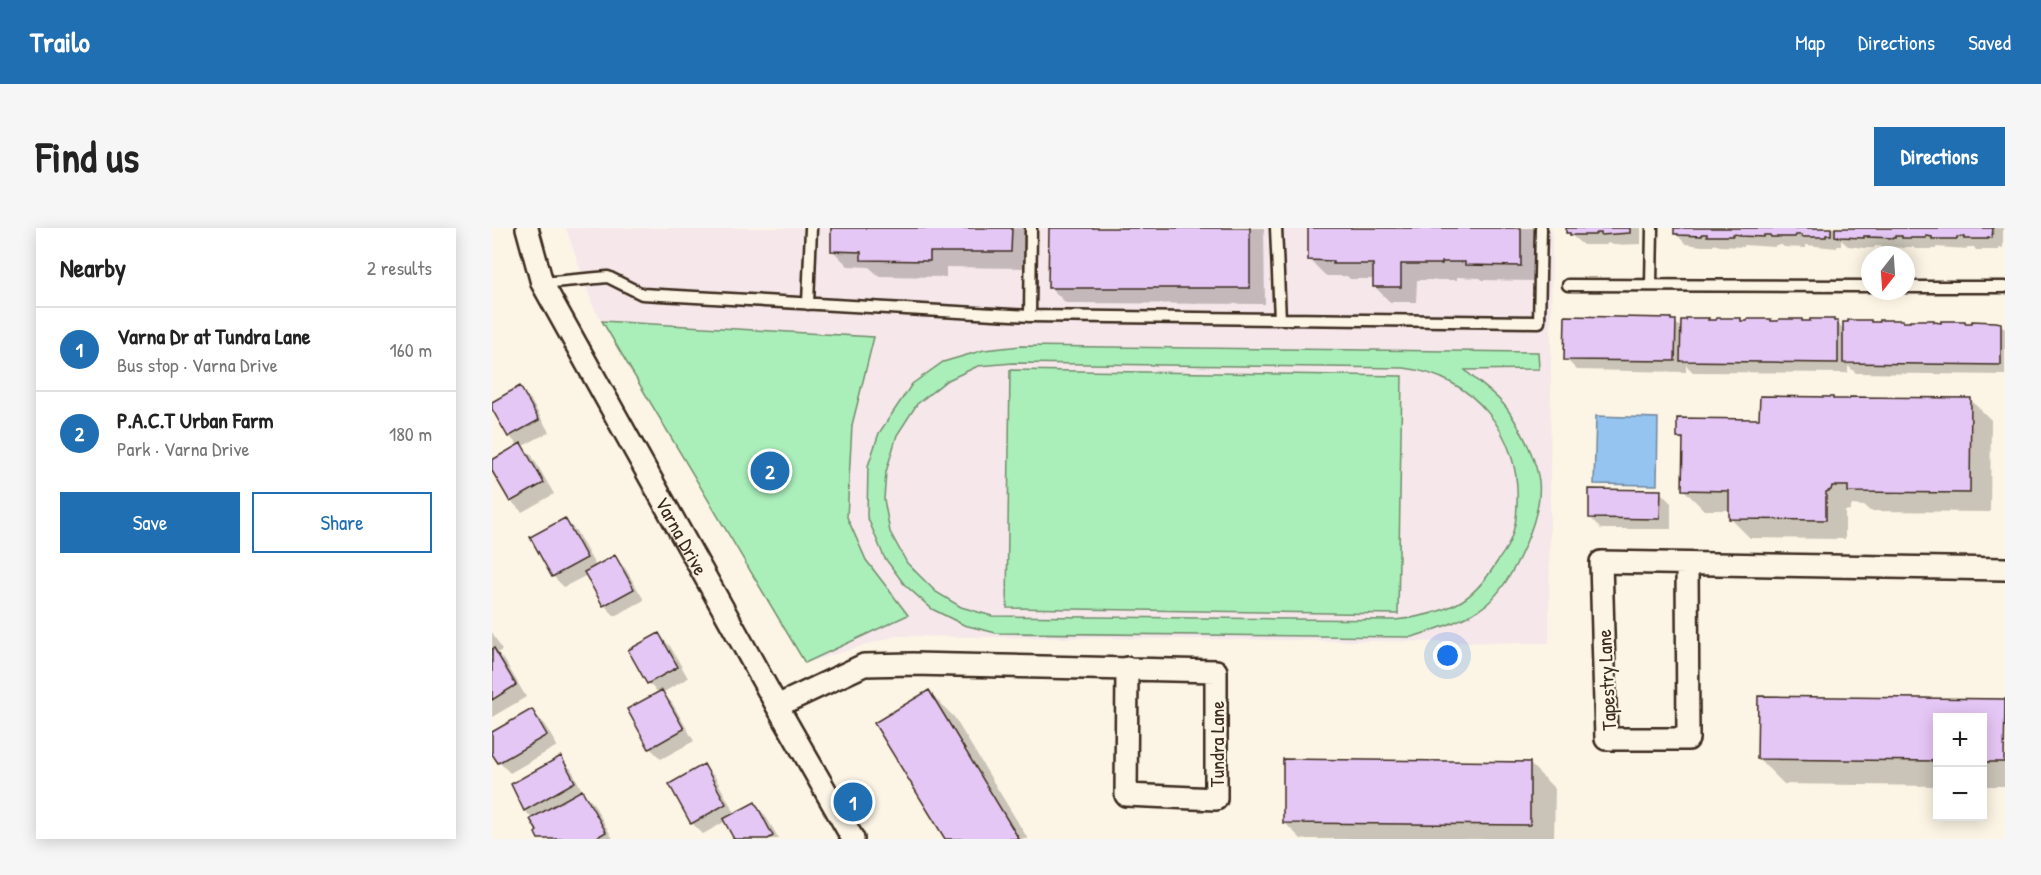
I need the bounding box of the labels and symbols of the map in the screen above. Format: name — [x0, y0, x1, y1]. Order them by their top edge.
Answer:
north arrow — [1861, 246, 1915, 300]
pin: 2 — [750, 448, 790, 494]
street label: Varna Drive — [650, 491, 715, 580]
street label: Tapestry Lane — [1590, 629, 1622, 731]
your location — [1433, 641, 1462, 670]
street label: Tundra Lane — [1203, 701, 1230, 787]
pin: 1 — [834, 780, 872, 824]

